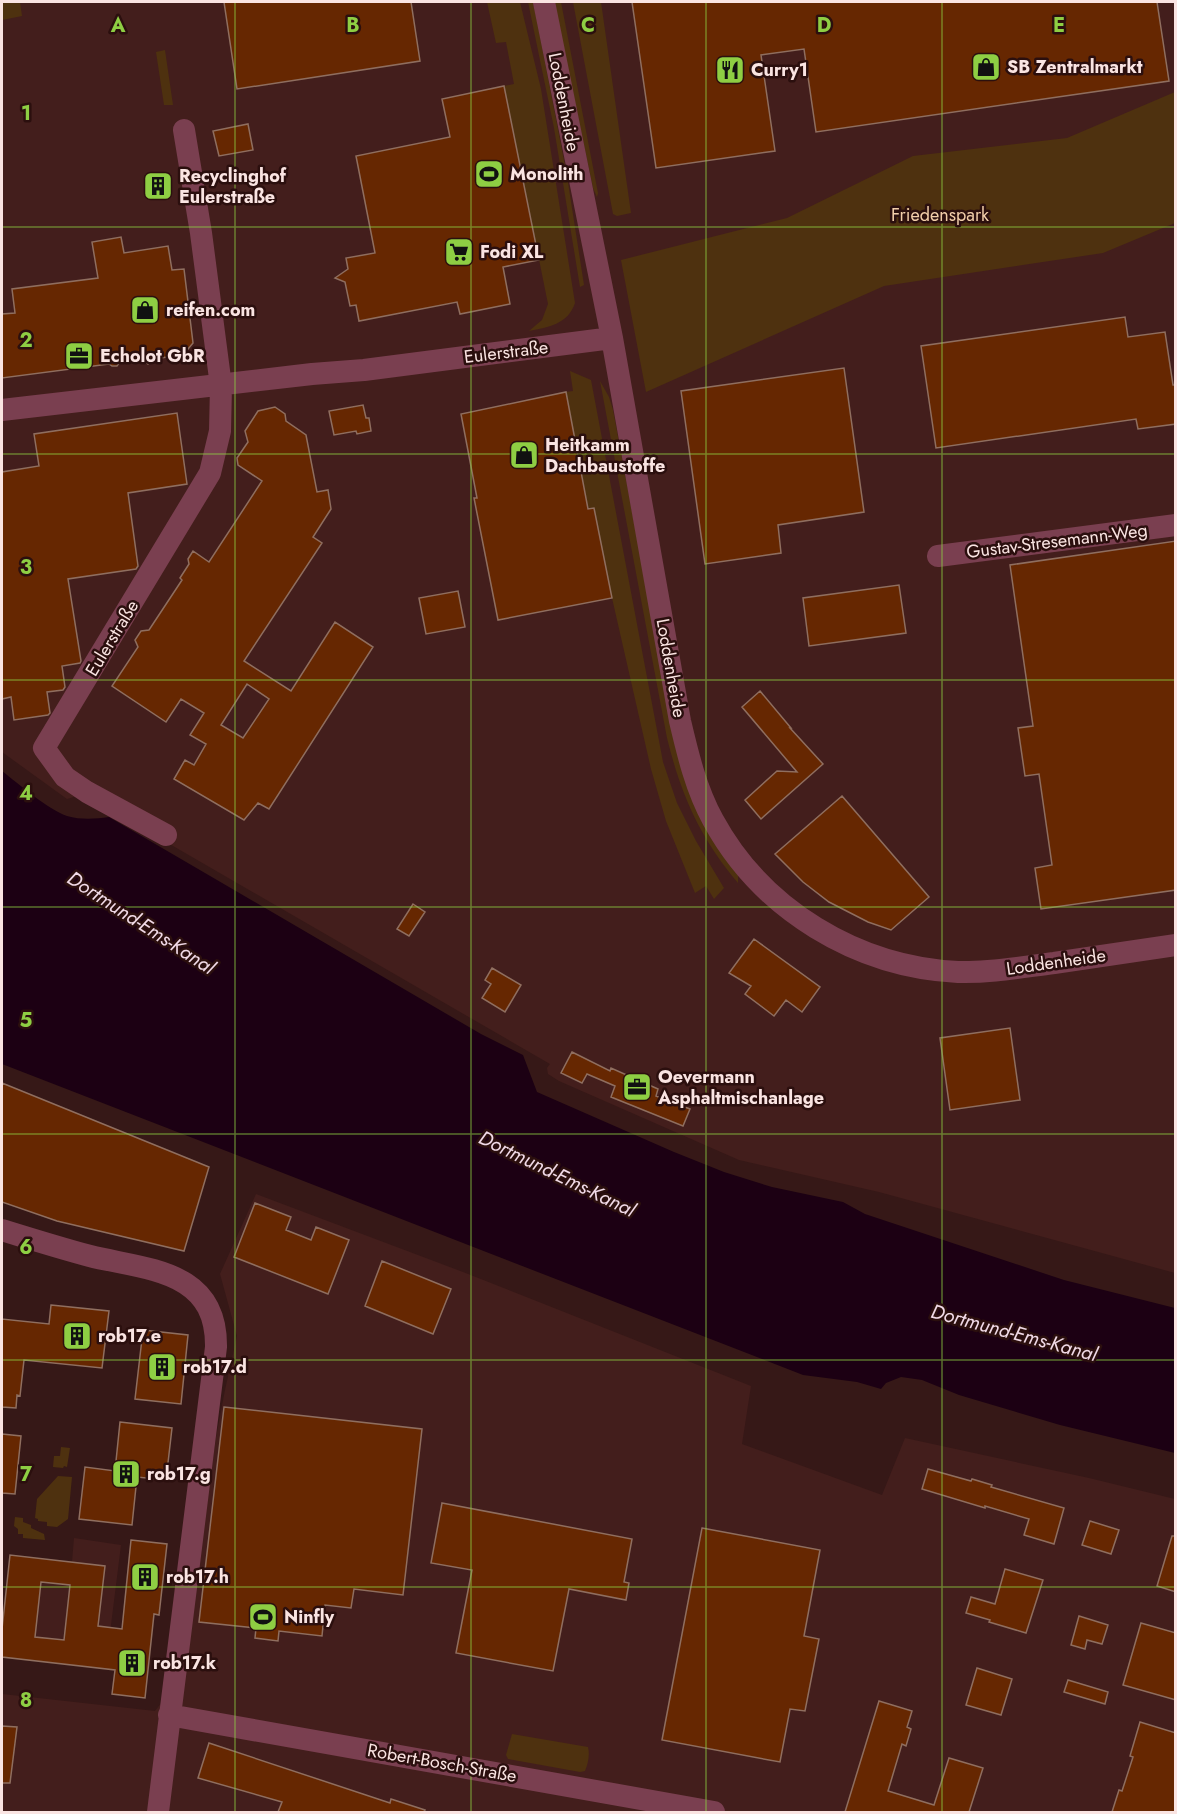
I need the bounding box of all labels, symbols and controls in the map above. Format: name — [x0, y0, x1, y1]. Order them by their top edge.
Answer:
text: A — [110, 11, 126, 40]
text: B — [346, 11, 360, 40]
text: C — [581, 11, 595, 40]
text: D — [817, 11, 831, 40]
text: E — [1053, 11, 1065, 40]
street label: Loddenheide — [542, 50, 586, 154]
shop icon: SB Zentralmarkt — [970, 51, 1002, 83]
restaurant icon: Curry1 — [714, 54, 746, 86]
place label: SB Zentralmarkt — [1007, 54, 1143, 80]
place label: Curry1 — [751, 57, 808, 83]
text: 1 — [21, 99, 31, 128]
sports icon: Monolith — [473, 158, 505, 190]
place label: Monolith — [510, 161, 583, 187]
place label: Recyclinghof Eulerstraße — [179, 163, 287, 210]
building icon: Recyclinghof Eulerstraße — [142, 170, 174, 202]
park label: Friedenspark — [891, 202, 989, 228]
supermarket icon: Fodi XL — [443, 236, 475, 268]
place label: Fodi XL — [480, 239, 544, 265]
shop icon: reifen.com — [129, 294, 161, 326]
place label: reifen.com — [166, 297, 255, 323]
text: 2 — [19, 326, 33, 355]
street label: Eulerstraße — [462, 334, 550, 370]
office icon: Echolot GbR — [63, 340, 95, 372]
place label: Echolot GbR — [100, 343, 205, 369]
place label: Heitkamm Dachbaustoffe — [545, 432, 665, 479]
shop icon: Heitkamm Dachbaustoffe — [508, 439, 540, 471]
street label: Gustav-Stresemann-Weg — [965, 517, 1149, 565]
text: 3 — [20, 553, 32, 582]
street label: Eulerstraße — [79, 595, 145, 681]
street label: Loddenheide — [650, 616, 692, 720]
text: 4 — [19, 779, 33, 808]
water label: Dortmund-Ems-Kanal — [61, 864, 222, 983]
street label: Loddenheide — [1005, 942, 1107, 982]
text: 5 — [20, 1006, 33, 1035]
place label: Oevermann Asphaltmischanlage — [657, 1064, 824, 1111]
office icon: Oevermann Asphaltmischanlage — [621, 1071, 653, 1103]
water label: Dortmund-Ems-Kanal — [474, 1123, 642, 1225]
text: 6 — [19, 1233, 33, 1262]
water label: Dortmund-Ems-Kanal — [928, 1297, 1102, 1370]
building icon: rob17.e — [61, 1320, 93, 1352]
place label: rob17.e — [98, 1323, 161, 1349]
building icon: rob17.d — [146, 1351, 178, 1383]
place label: rob17.d — [183, 1354, 247, 1380]
building icon: rob17.g — [110, 1458, 142, 1490]
text: 7 — [20, 1460, 33, 1489]
place label: rob17.g — [147, 1461, 211, 1487]
building icon: rob17.h — [129, 1561, 161, 1593]
place label: rob17.h — [166, 1564, 229, 1590]
sports icon: Ninfly — [247, 1601, 279, 1633]
place label: Ninfly — [284, 1604, 335, 1630]
building icon: rob17.k — [116, 1647, 148, 1679]
place label: rob17.k — [153, 1650, 217, 1676]
text: 8 — [20, 1686, 32, 1715]
street label: Robert-Bosch-Straße — [365, 1737, 519, 1789]

